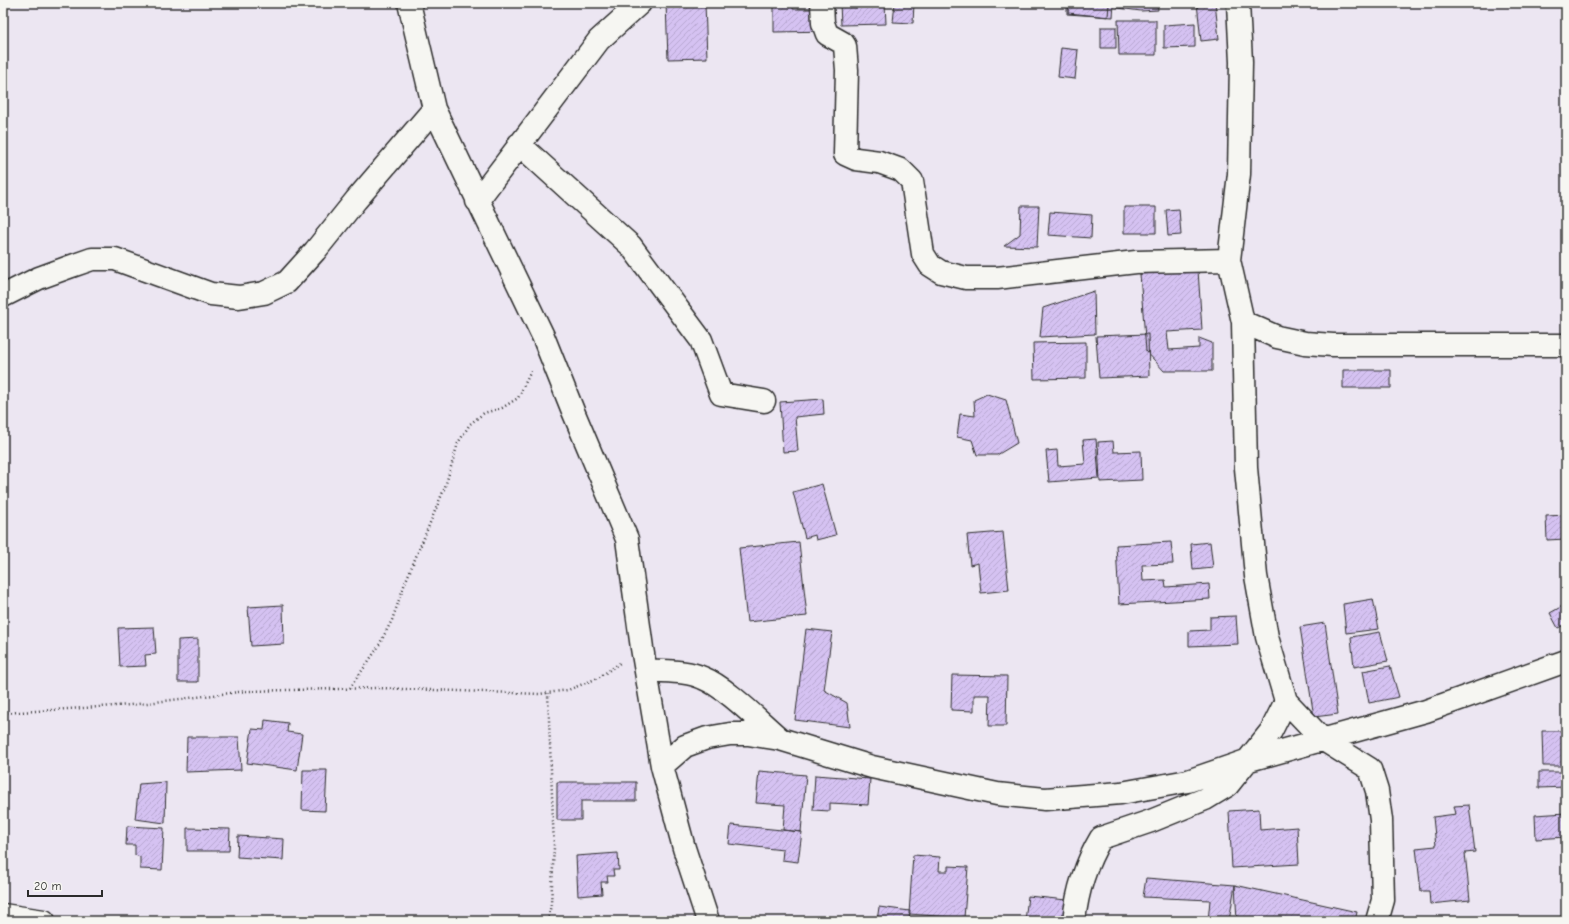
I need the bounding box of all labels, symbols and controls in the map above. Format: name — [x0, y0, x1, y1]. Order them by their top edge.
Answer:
scale bar — [28, 872, 102, 898]
text: 20 m — [34, 879, 62, 893]

